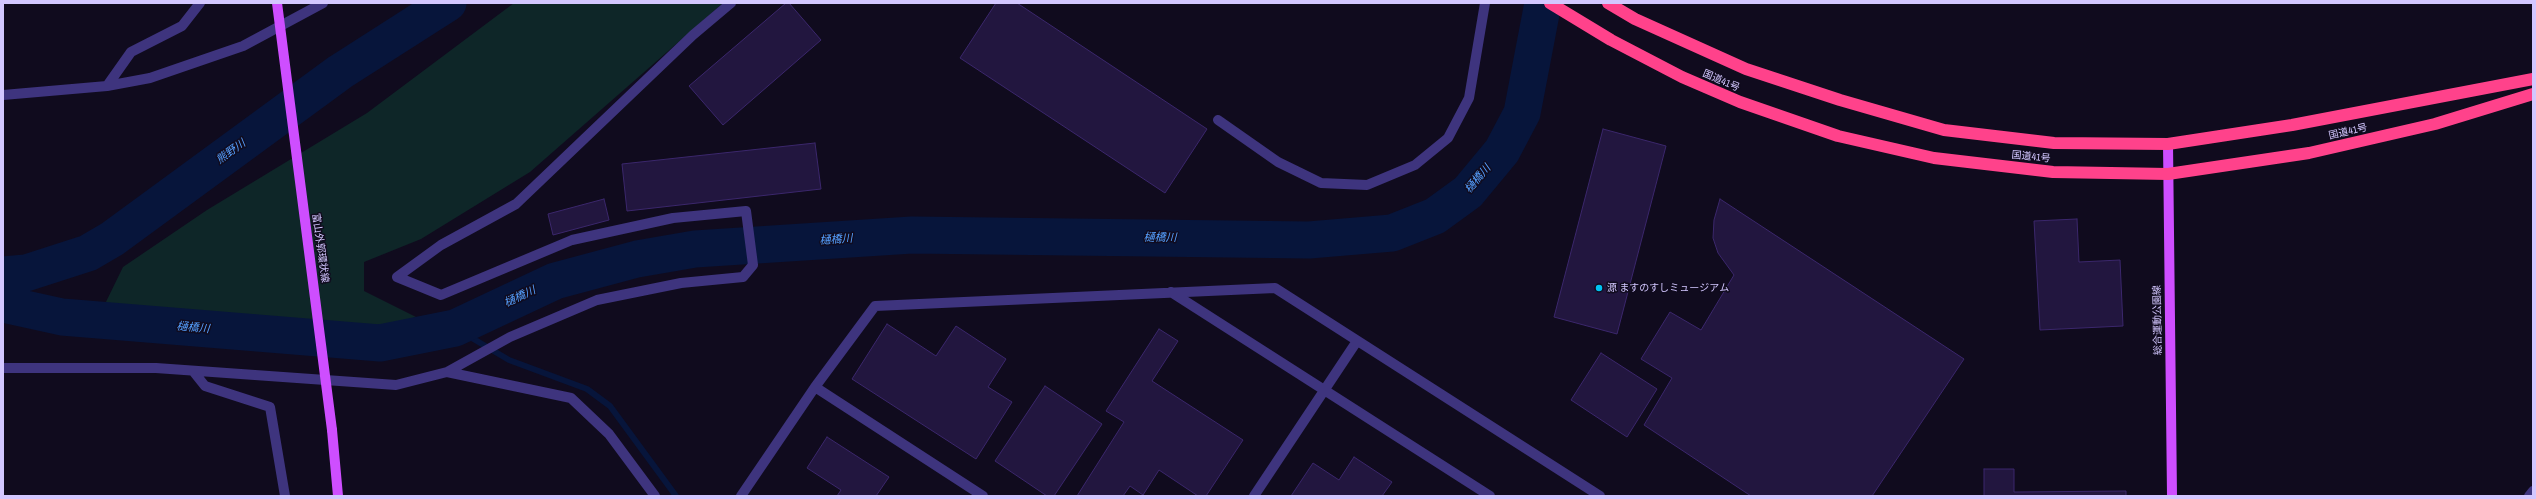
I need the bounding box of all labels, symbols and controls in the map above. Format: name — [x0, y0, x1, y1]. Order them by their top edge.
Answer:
street label: 国道41号 — [1701, 68, 1741, 94]
street label: 国道41号 — [2328, 122, 2368, 142]
water label: 熊野川 — [214, 137, 248, 167]
street label: 国道41号 — [2011, 149, 2051, 165]
water label: 樋橋川 — [1462, 162, 1494, 196]
street label: 富山外郭環状線 — [309, 213, 331, 283]
water label: 樋橋川 — [1143, 231, 1177, 245]
water label: 樋橋川 — [819, 232, 853, 248]
place label: 源 ますのすしミュージアム — [1607, 282, 1729, 294]
marker: 源 ますのすしミュージアム — [1594, 283, 1604, 293]
water label: 樋橋川 — [502, 284, 538, 310]
street label: 総合運動公園線 — [2151, 285, 2165, 355]
water label: 樋橋川 — [176, 320, 210, 336]

